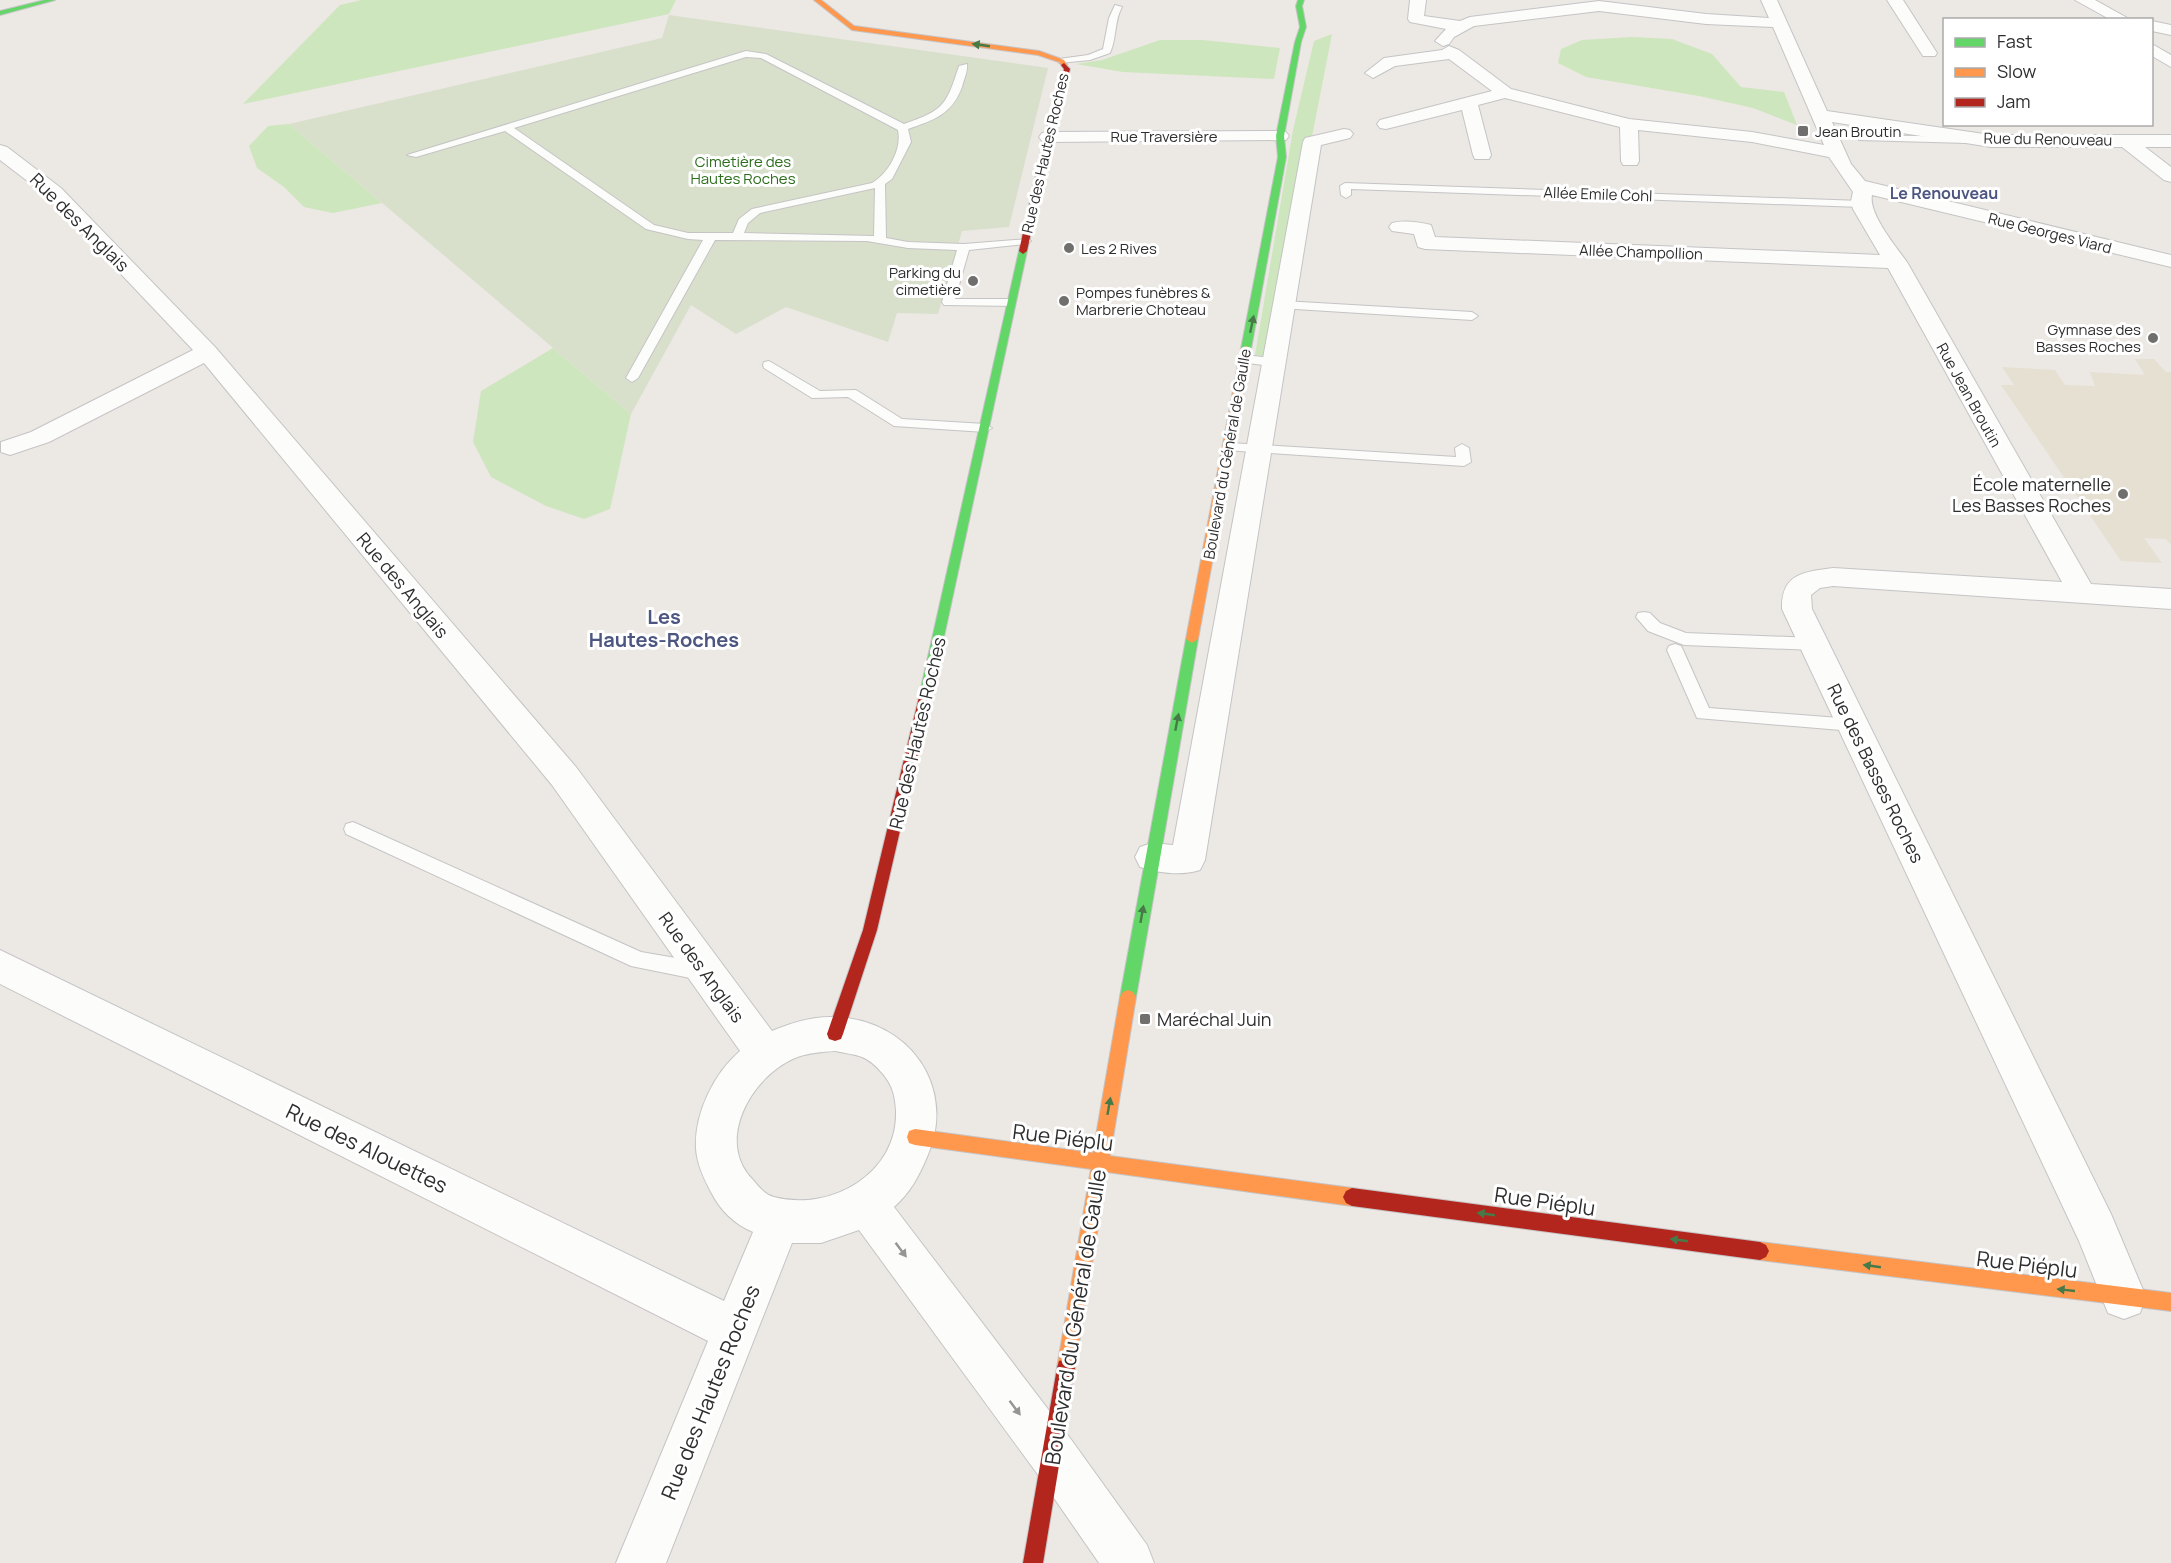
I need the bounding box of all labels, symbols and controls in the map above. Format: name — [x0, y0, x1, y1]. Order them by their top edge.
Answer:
legend — [1943, 18, 2153, 126]
text: Fast — [1997, 29, 2032, 53]
one-way arrow — [972, 40, 991, 50]
text: Slow — [1997, 59, 2037, 83]
street label: Rue des Hautes Roches — [1016, 71, 1074, 235]
text: Jam — [1997, 89, 2031, 113]
place label: Jean Broutin — [1815, 121, 1902, 142]
marker: Jean Broutin — [1796, 124, 1810, 138]
street label: Rue Traversière — [1111, 126, 1218, 147]
street label: Rue du Renouveau — [1983, 127, 2113, 151]
park label: Cimetière des Hautes Roches — [690, 151, 796, 189]
street label: Rue des Anglais — [25, 167, 135, 277]
street label: Allée Emile Cohl — [1543, 182, 1653, 206]
district label: Le Renouveau — [1890, 182, 1998, 204]
street label: Rue Georges Viard — [1986, 207, 2114, 259]
place label: Les 2 Rives — [1081, 238, 1157, 259]
street label: Allée Champollion — [1579, 239, 1703, 265]
marker: Les 2 Rives — [1062, 241, 1076, 255]
place label: Parking du cimetière — [889, 262, 961, 300]
marker: Parking du cimetière — [966, 274, 980, 288]
place label: Pompes funèbres & Marbrerie Choteau — [1076, 282, 1211, 320]
marker: Pompes funèbres & Marbrerie Choteau — [1057, 294, 1071, 308]
one-way arrow — [1248, 314, 1257, 333]
place label: Gymnase des Basses Roches — [2036, 319, 2141, 357]
marker: Gymnase des Basses Roches — [2146, 331, 2160, 345]
street label: Rue Jean Broutin — [1932, 339, 2006, 451]
street label: Boulevard du Général de Gaulle — [1198, 347, 1256, 561]
place label: École maternelle Les Basses Roches — [1952, 472, 2111, 517]
marker: École maternelle Les Basses Roches — [2116, 487, 2130, 501]
street label: Rue des Anglais — [352, 527, 454, 643]
district label: Les Hautes-Roches — [589, 603, 739, 653]
street label: Rue des Hautes Roches — [883, 635, 951, 831]
street label: Rue des Basses Roches — [1822, 679, 1930, 867]
one-way arrow — [1173, 712, 1182, 731]
one-way arrow — [1138, 904, 1147, 923]
street label: Rue des Anglais — [654, 907, 750, 1027]
place label: Maréchal Juin — [1157, 1007, 1272, 1031]
marker: Maréchal Juin — [1138, 1012, 1152, 1026]
one-way arrow — [1105, 1096, 1114, 1115]
street label: Rue des Alouettes — [282, 1097, 452, 1199]
street label: Rue Piéplu — [1011, 1117, 1115, 1157]
street label: Boulevard du Général de Gaulle — [1038, 1167, 1112, 1467]
street label: Rue Piéplu — [1493, 1180, 1597, 1222]
one-way arrow — [1476, 1209, 1495, 1218]
one-way arrow — [1670, 1235, 1689, 1244]
one-way arrow — [895, 1243, 907, 1258]
street label: Rue Piéplu — [1975, 1244, 2079, 1284]
one-way arrow — [1863, 1261, 1882, 1270]
street label: Rue des Hautes Roches — [654, 1280, 766, 1504]
one-way arrow — [2056, 1285, 2075, 1295]
one-way arrow — [1009, 1401, 1021, 1416]

